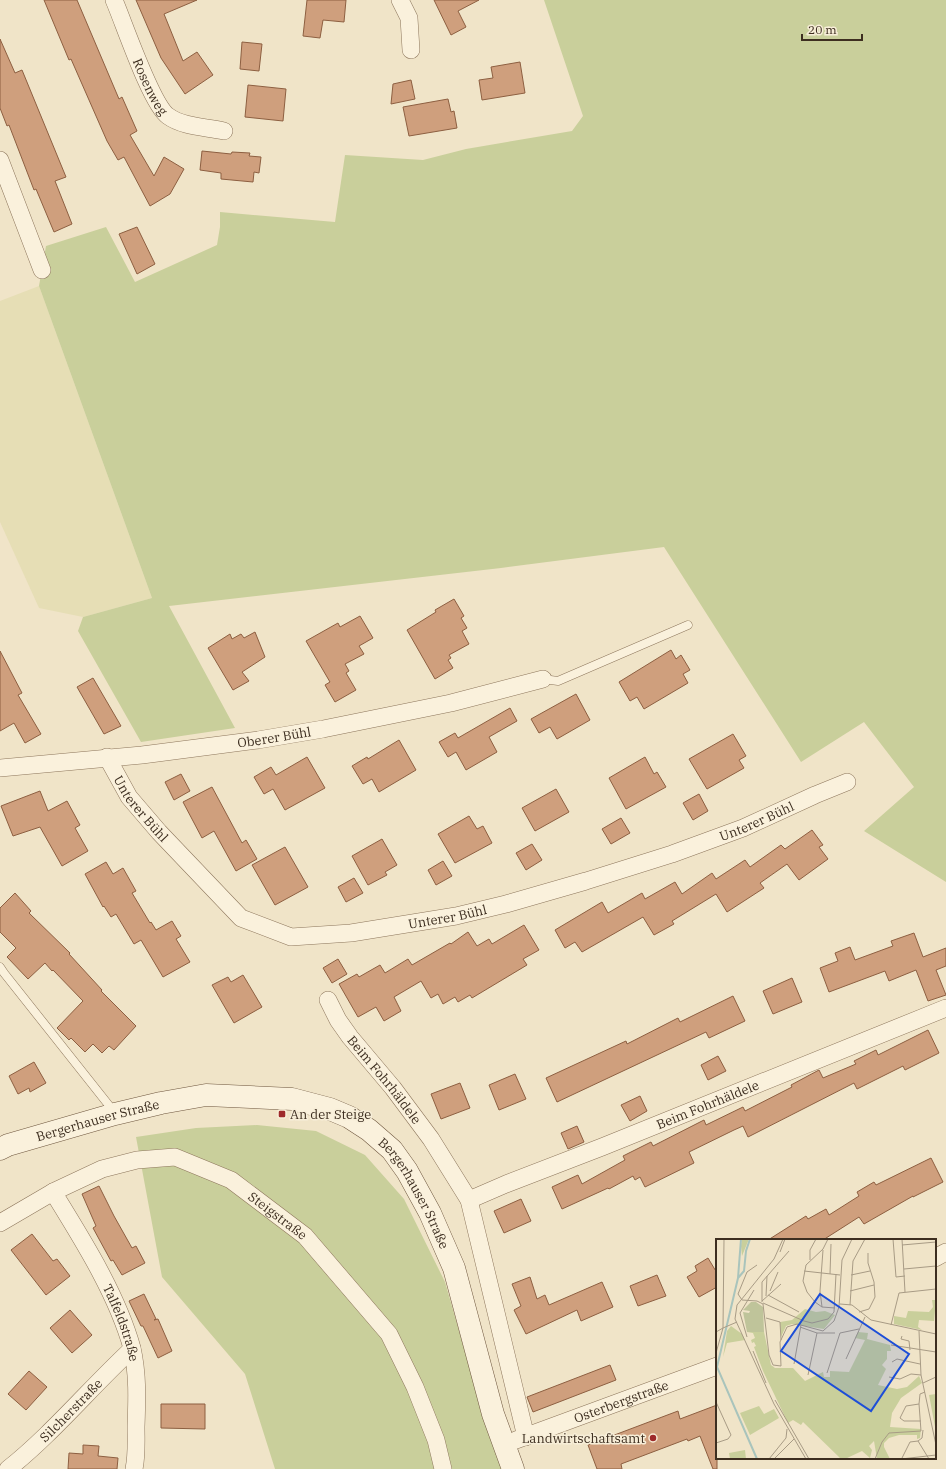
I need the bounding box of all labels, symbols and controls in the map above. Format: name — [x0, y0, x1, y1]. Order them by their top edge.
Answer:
scale bar — [802, 16, 862, 42]
text: 20 m — [808, 22, 837, 37]
street label: Rosenweg — [129, 56, 171, 119]
street label: Oberer Bühl — [236, 723, 312, 752]
street label: Unterer Bühl — [110, 773, 172, 846]
street label: Unterer Bühl — [717, 798, 797, 845]
street label: Unterer Bühl — [407, 901, 489, 933]
street label: Beim Fohrhäldele — [343, 1032, 425, 1128]
street label: Beim Fohrhäldele — [654, 1077, 761, 1133]
street label: Bergerhauser Straße — [34, 1096, 161, 1145]
place label: An der Steige — [290, 1106, 371, 1123]
marker: An der Steige — [277, 1109, 287, 1119]
street label: Bergerhauser Straße — [375, 1134, 453, 1252]
street label: Steigstraße — [245, 1188, 310, 1244]
inset map — [716, 1239, 936, 1459]
street label: Talfeldstraße — [99, 1281, 142, 1362]
street label: Silcherstraße — [36, 1375, 106, 1446]
street label: Osterbergstraße — [572, 1377, 671, 1427]
place label: Landwirtschaftsamt — [522, 1430, 645, 1447]
marker: Landwirtschaftsamt — [648, 1433, 658, 1443]

